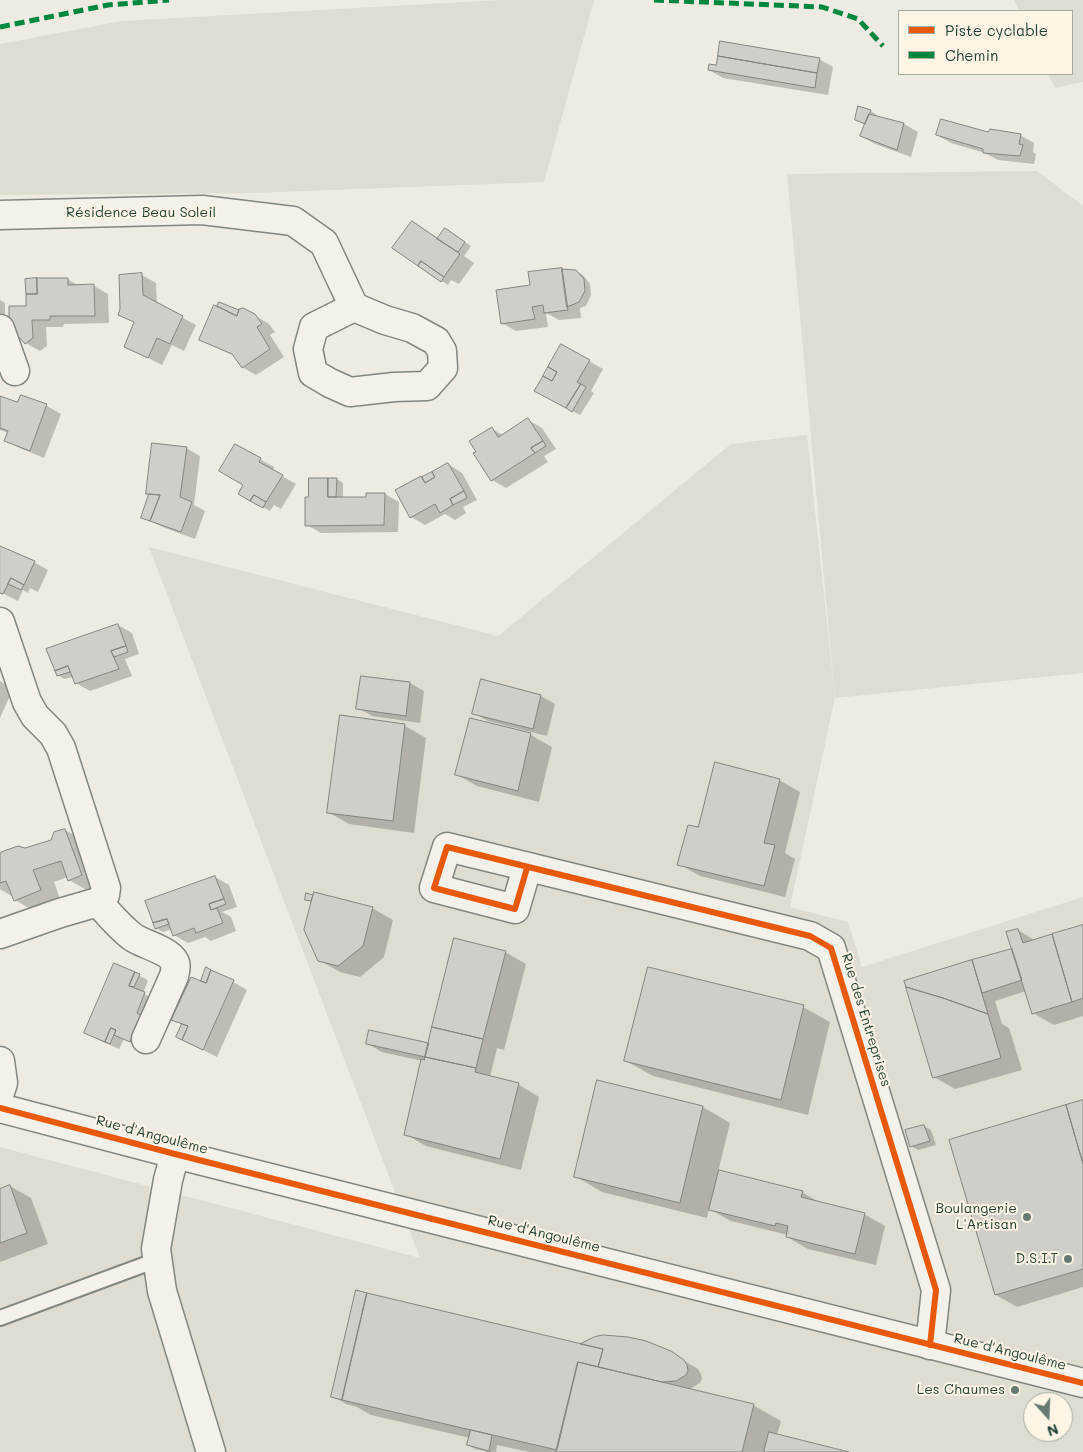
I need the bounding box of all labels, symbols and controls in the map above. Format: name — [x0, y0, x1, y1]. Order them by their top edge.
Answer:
legend — [898, 10, 1073, 75]
text: Piste cyclable — [945, 20, 1048, 40]
text: Chemin — [945, 45, 998, 65]
street label: Résidence Beau Soleil — [66, 205, 216, 221]
street label: Rue des Entreprises — [838, 951, 894, 1089]
street label: Rue d'Angoulême — [94, 1112, 210, 1158]
place label: Boulangerie L'Artisan — [936, 1201, 1017, 1234]
marker: Boulangerie L'Artisan — [1021, 1211, 1033, 1223]
street label: Rue d'Angoulême — [486, 1212, 602, 1256]
place label: D.S.I.T — [1016, 1251, 1058, 1267]
marker: D.S.I.T — [1062, 1253, 1074, 1265]
street label: Rue d'Angoulême — [952, 1330, 1068, 1374]
place label: Les Chaumes — [917, 1382, 1005, 1398]
marker: Les Chaumes — [1009, 1384, 1021, 1396]
north arrow — [1023, 1392, 1073, 1442]
text: N — [1045, 1420, 1061, 1441]

